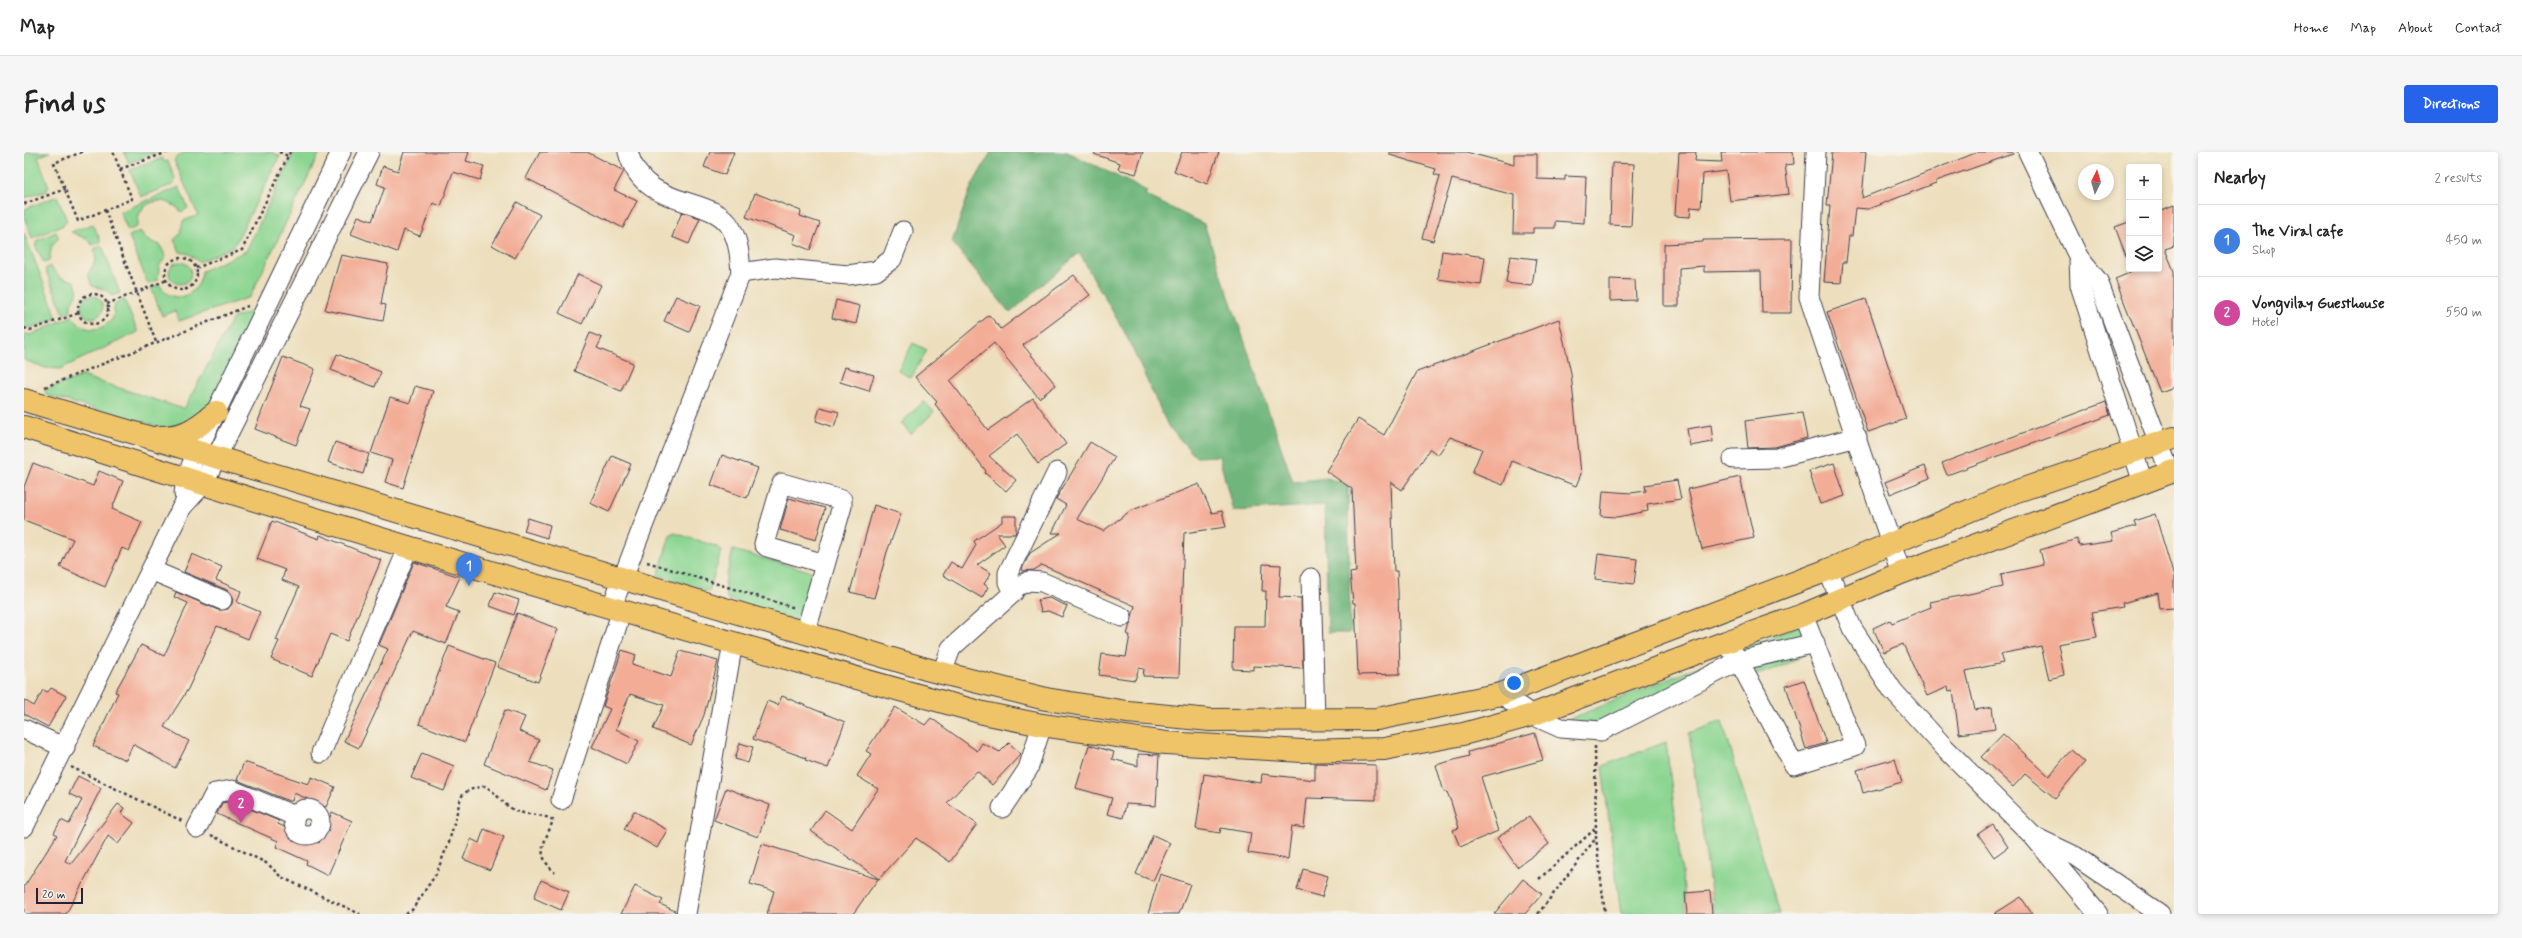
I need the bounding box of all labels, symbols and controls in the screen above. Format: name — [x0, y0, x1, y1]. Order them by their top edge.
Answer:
text: Map — [20, 15, 55, 40]
text: Home — [2294, 19, 2328, 37]
text: Map — [2350, 19, 2376, 37]
text: About — [2398, 19, 2433, 37]
text: Contact — [2455, 19, 2502, 37]
button: Directions — [2404, 85, 2498, 123]
text: Find us — [24, 86, 105, 123]
north arrow — [2078, 164, 2114, 200]
map controls — [2126, 164, 2162, 272]
button: + — [2126, 164, 2162, 200]
text: Nearby — [2214, 167, 2266, 189]
text: 2 results — [2435, 170, 2482, 187]
button: − — [2126, 200, 2162, 236]
text: The Viral cafe — [2252, 222, 2343, 242]
text: 1 — [2224, 232, 2230, 249]
text: 450 m — [2446, 232, 2482, 249]
button: layers — [2126, 236, 2162, 272]
text: Shop — [2252, 242, 2276, 259]
text: Vongvilay Guesthouse — [2252, 294, 2385, 314]
text: 2 — [2224, 304, 2230, 321]
text: 550 m — [2446, 304, 2482, 321]
text: Hotel — [2252, 314, 2278, 331]
pin: 1 — [456, 553, 482, 586]
your location — [1504, 673, 1524, 693]
pin: 2 — [228, 790, 254, 823]
scale bar — [36, 886, 83, 905]
text: 20 m — [42, 888, 65, 902]

